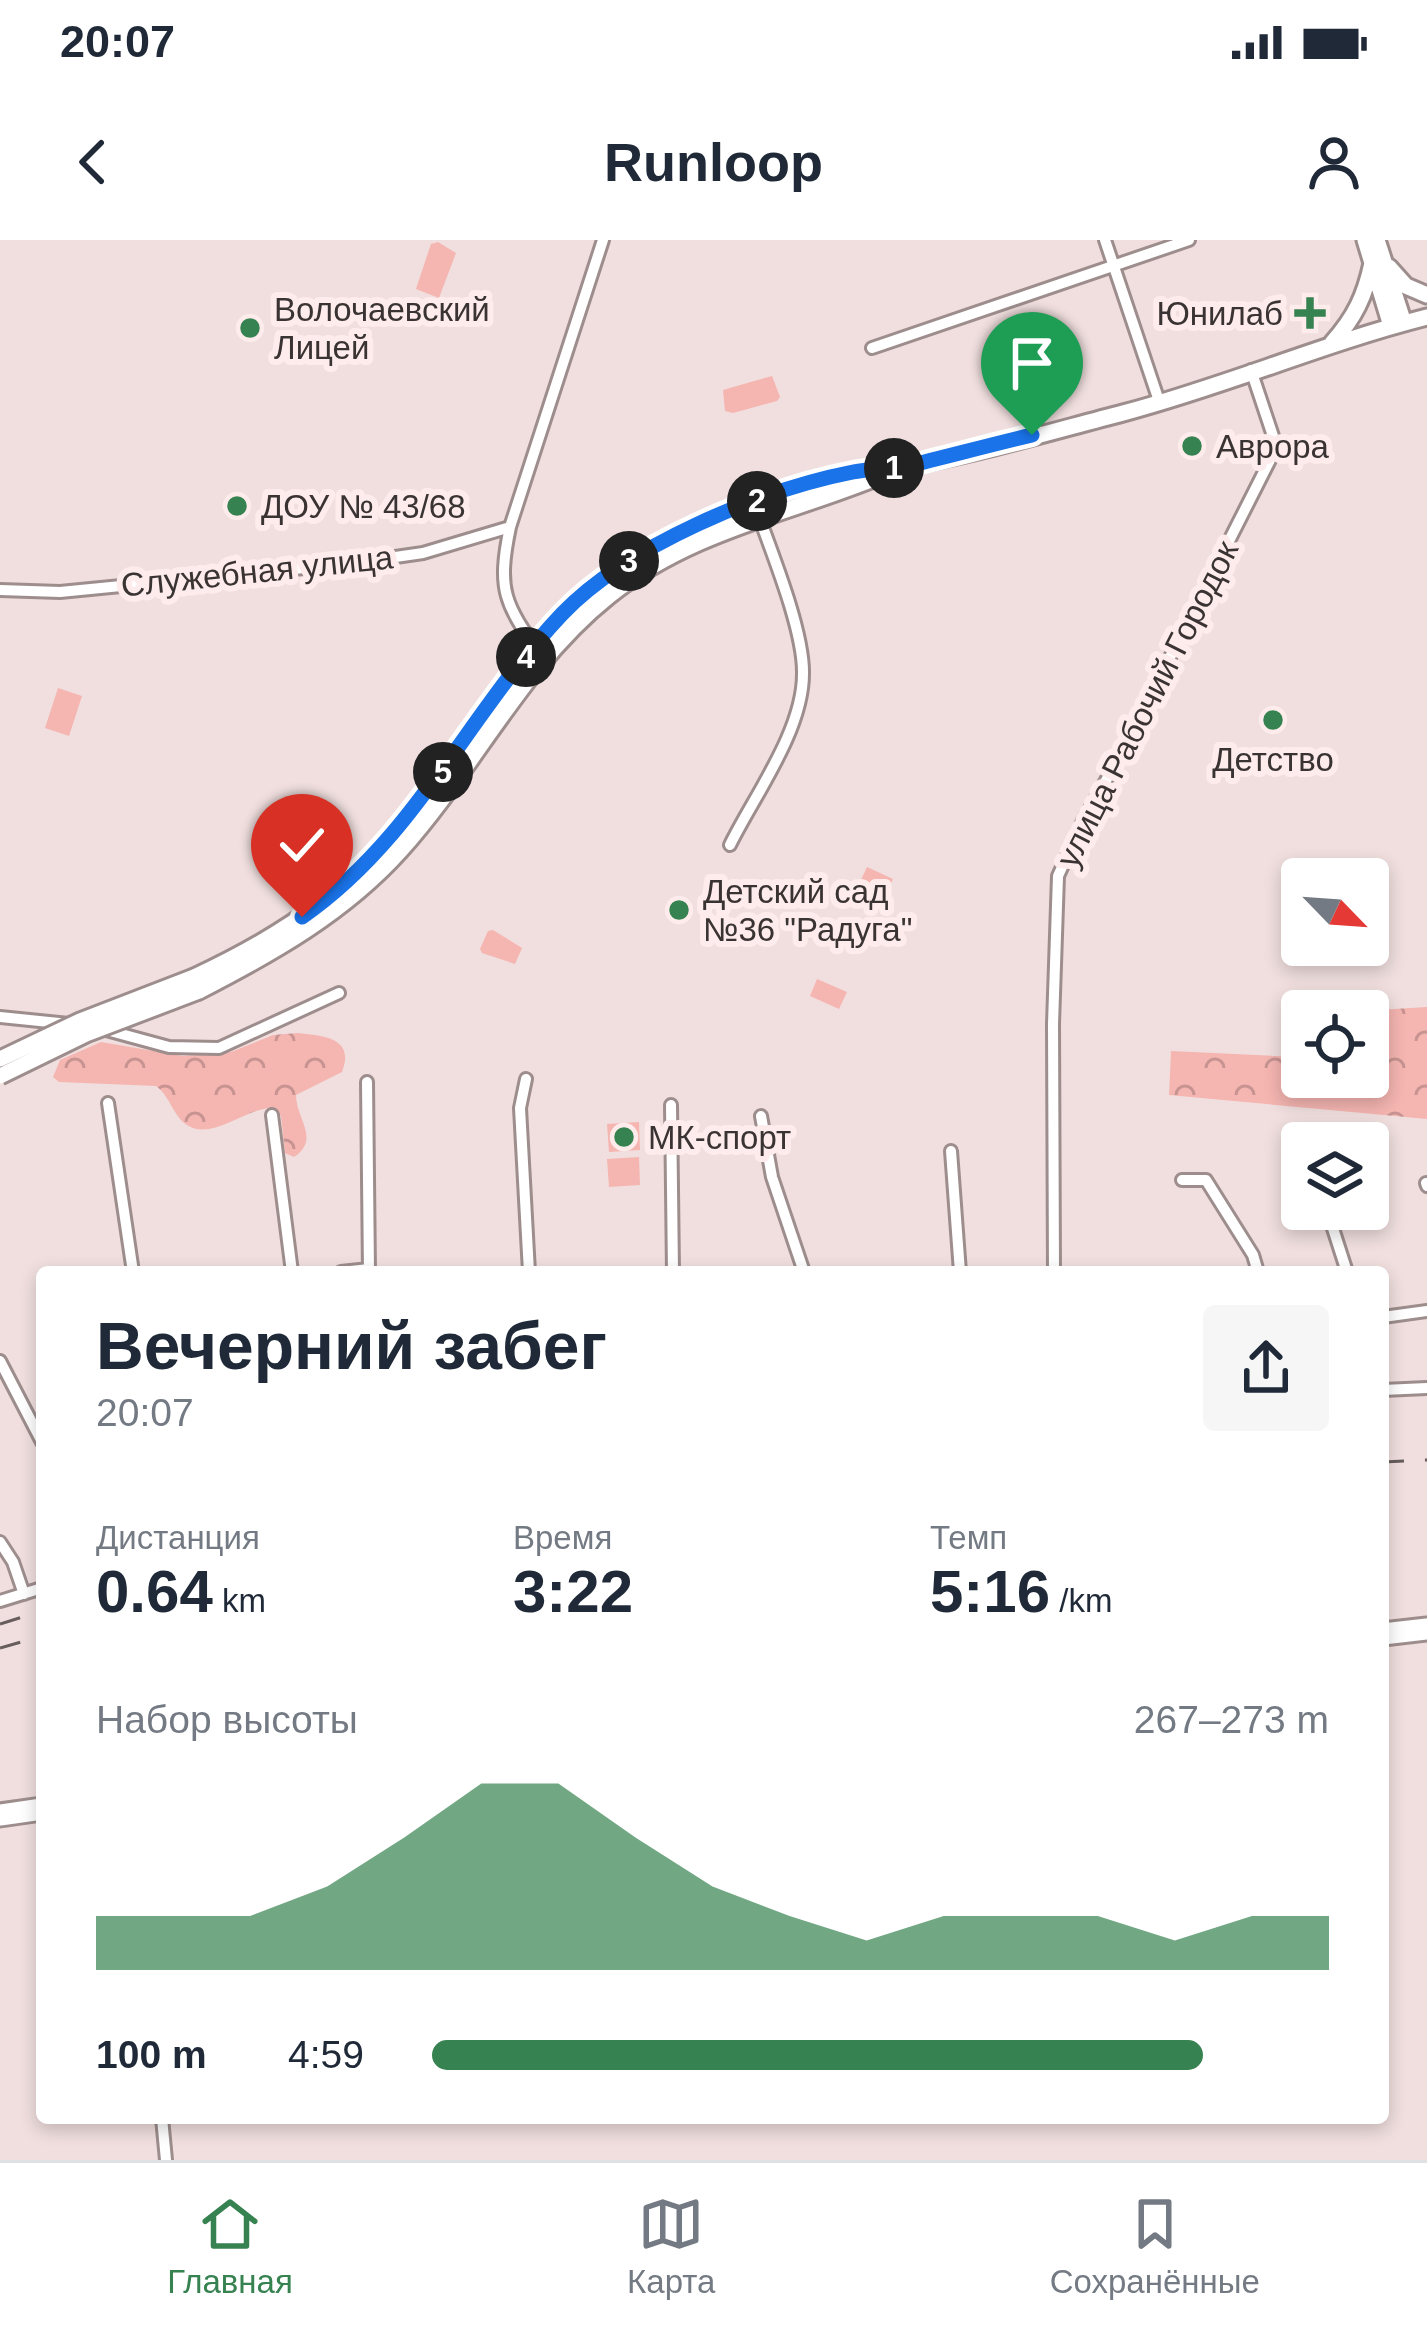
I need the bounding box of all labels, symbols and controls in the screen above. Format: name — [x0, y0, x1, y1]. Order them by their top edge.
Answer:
text: 20:07 — [60, 16, 175, 67]
icon: back — [60, 129, 126, 195]
icon: person — [1301, 129, 1367, 195]
text: Runloop — [604, 132, 823, 192]
place label: Волочаевский Лицей — [274, 291, 490, 366]
place label: Юнилаб — [1156, 295, 1283, 332]
marker: Юнилаб — [1294, 297, 1326, 329]
pin — [981, 312, 1083, 435]
marker: Волочаевский Лицей — [237, 315, 263, 341]
icon: arrive — [999, 330, 1065, 396]
place label: Аврора — [1216, 428, 1330, 465]
marker: Аврора — [1179, 433, 1205, 459]
pin: 1 — [864, 438, 924, 498]
text: 1 — [885, 449, 903, 486]
pin: 2 — [727, 471, 787, 531]
text: 2 — [748, 482, 766, 519]
place label: ДОУ № 43/68 — [261, 488, 466, 525]
marker: ДОУ № 43/68 — [224, 493, 250, 519]
pin: 3 — [599, 531, 659, 591]
street label: улица Рабочий Городок — [1049, 534, 1246, 873]
street label: Служебная улица — [119, 538, 395, 604]
text: 3 — [620, 542, 638, 579]
pin: 4 — [496, 627, 556, 687]
text: 4 — [517, 638, 535, 675]
marker: Детство — [1260, 707, 1286, 733]
place label: Детство — [1212, 741, 1334, 778]
pin: 5 — [413, 742, 473, 802]
text: 5 — [434, 753, 452, 790]
pin — [251, 794, 353, 917]
icon: check — [269, 812, 335, 878]
north arrow — [1281, 858, 1389, 966]
map controls — [1281, 858, 1389, 1230]
place label: Детский сад №36 "Радуга" — [703, 873, 912, 948]
marker: Детский сад №36 "Радуга" — [666, 897, 692, 923]
button: locate — [1281, 990, 1389, 1098]
place label: МК-спорт — [648, 1119, 791, 1156]
button: layers — [1281, 1122, 1389, 1230]
marker: МК-спорт — [611, 1124, 637, 1150]
button: share — [1203, 1305, 1329, 1431]
text: Вечерний забег — [96, 1309, 607, 1383]
text: 20:07 — [96, 1391, 194, 1434]
text: Дистанция — [96, 1519, 260, 1556]
text: Время — [513, 1519, 612, 1556]
text: Темп — [930, 1519, 1007, 1556]
text: 0.64 — [96, 1558, 213, 1625]
text: 3:22 — [513, 1558, 633, 1625]
text: 5:16 — [930, 1558, 1050, 1625]
text: km — [213, 1582, 266, 1619]
text: /km — [1050, 1582, 1112, 1619]
text: Набор высоты — [96, 1698, 358, 1741]
text: 267–273 m — [1134, 1698, 1329, 1741]
text: 100 m — [96, 2033, 207, 2076]
text: 4:59 — [288, 2033, 364, 2076]
tab: Главная — [167, 2191, 293, 2301]
tab: Карта — [627, 2191, 715, 2301]
tab: Сохранённые — [1050, 2191, 1260, 2301]

